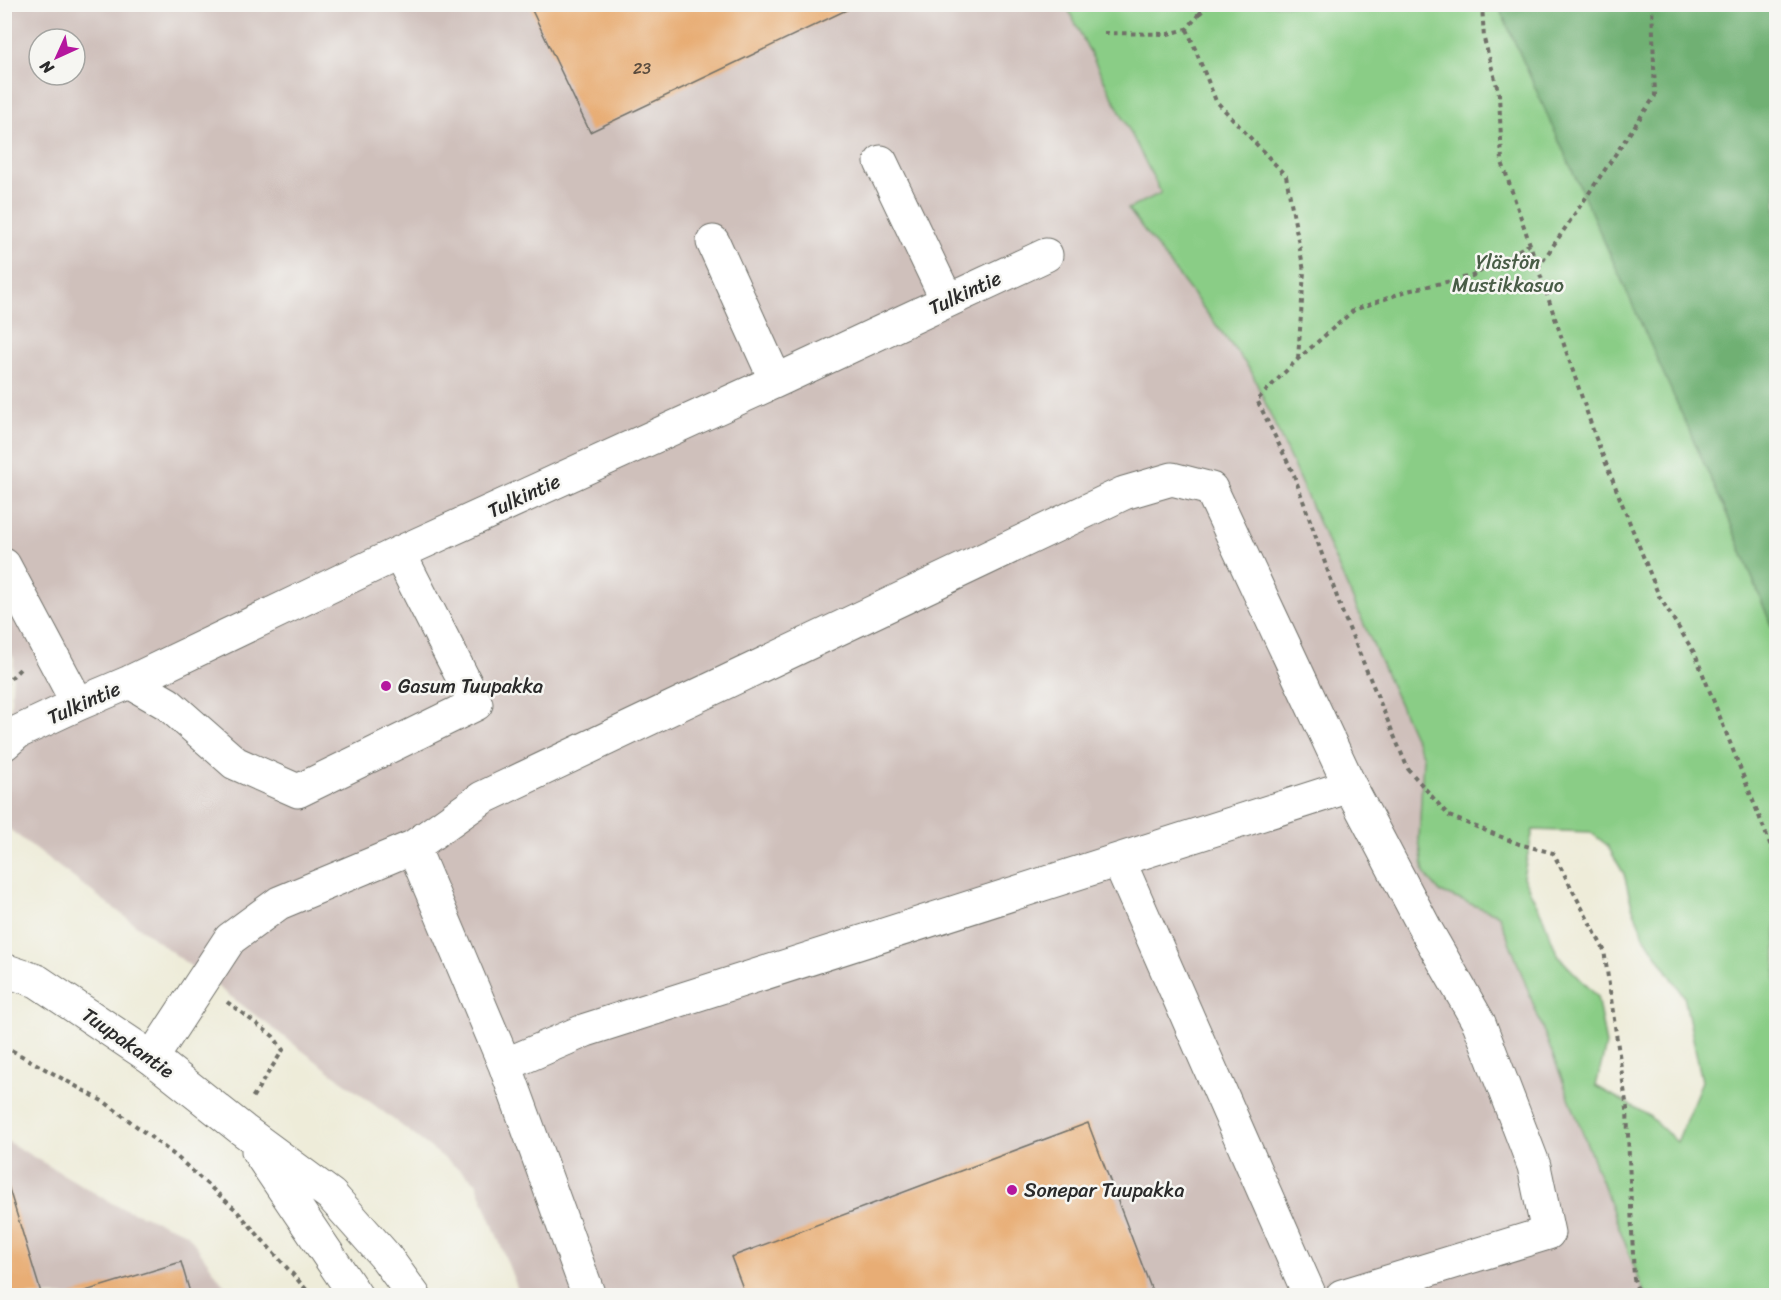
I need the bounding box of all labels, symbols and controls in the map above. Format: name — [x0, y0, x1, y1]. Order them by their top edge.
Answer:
north arrow — [27, 27, 87, 87]
text: N — [32, 52, 62, 82]
house number: 23 — [633, 54, 651, 83]
park label: Ylästön Mustikkasuo — [1452, 245, 1564, 303]
street label: Tulkintie — [923, 261, 1007, 325]
street label: Tulkintie — [482, 464, 566, 528]
place label: Gasum Tuupakka — [398, 669, 543, 704]
street label: Tulkintie — [42, 671, 126, 735]
marker: Gasum Tuupakka — [379, 679, 393, 693]
street label: Tuupakantie — [74, 998, 182, 1088]
place label: Sonepar Tuupakka — [1024, 1173, 1184, 1208]
marker: Sonepar Tuupakka — [1005, 1183, 1019, 1197]

